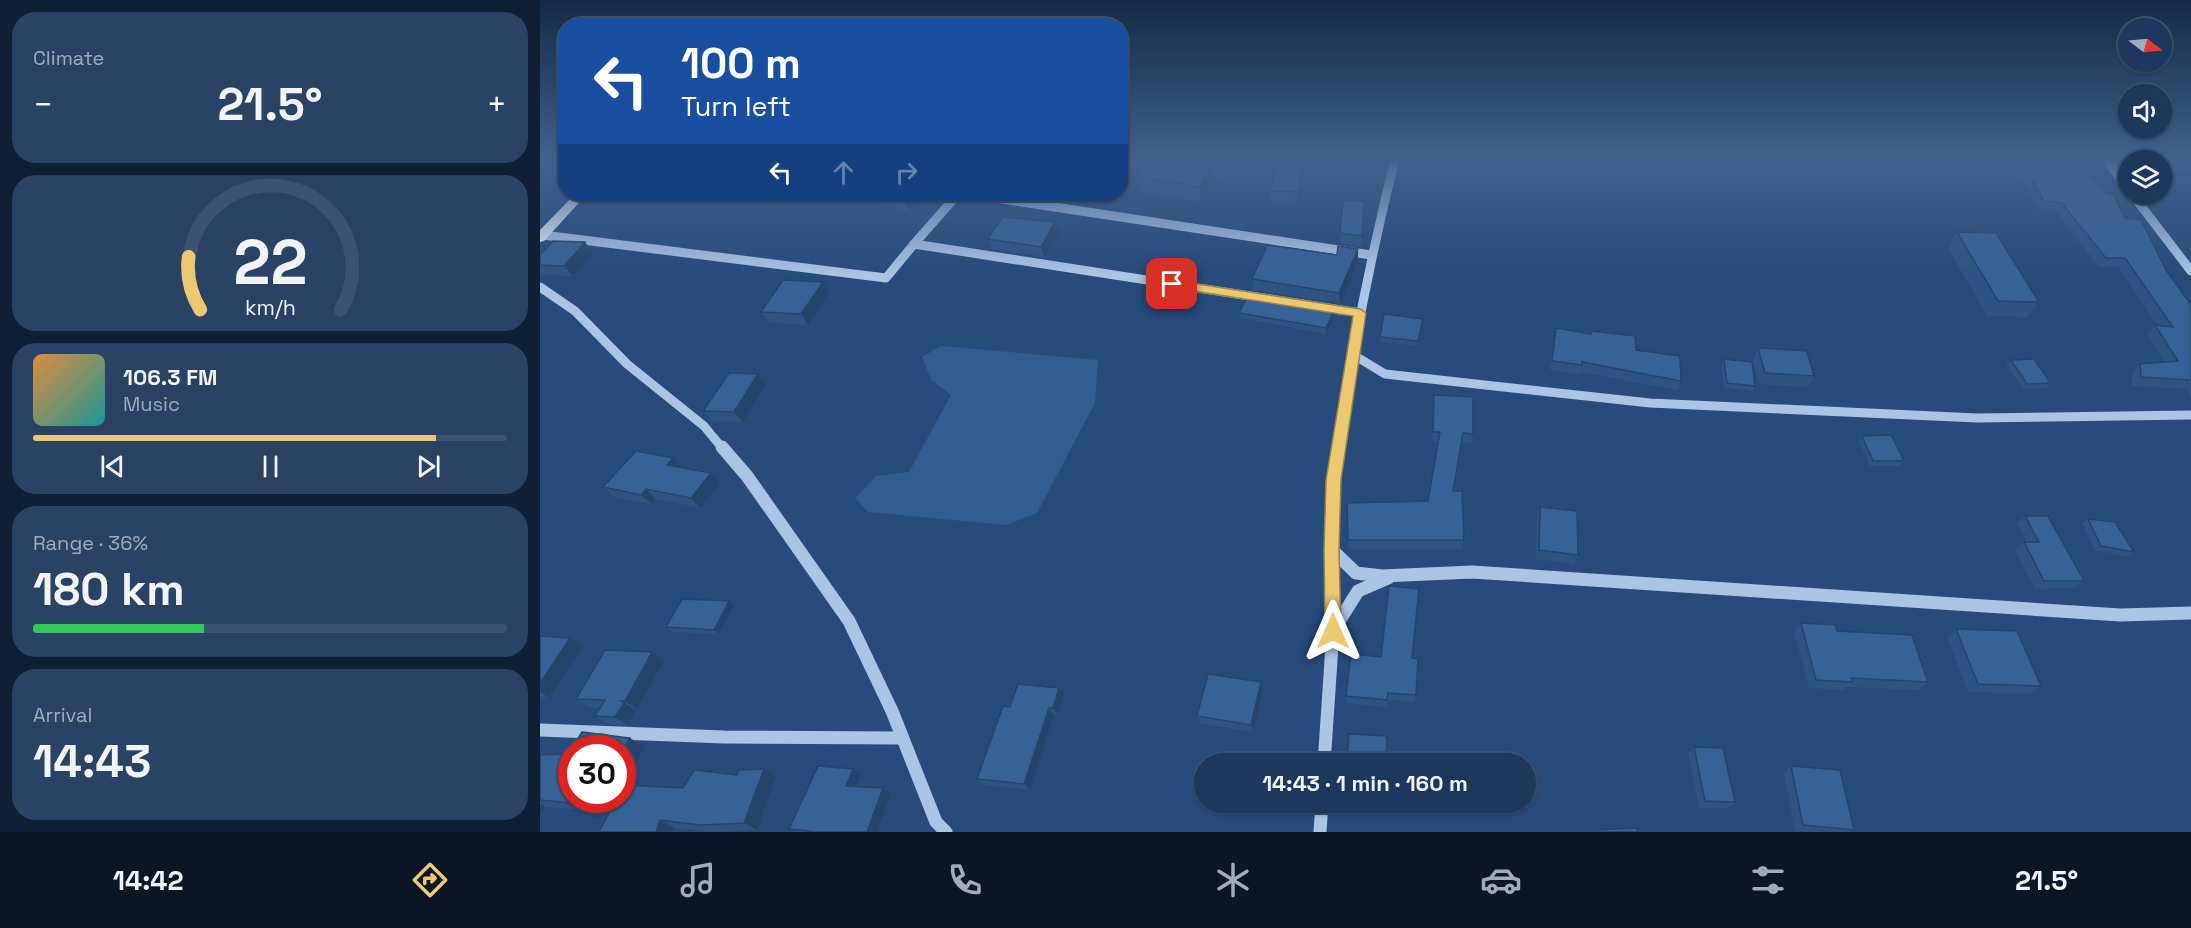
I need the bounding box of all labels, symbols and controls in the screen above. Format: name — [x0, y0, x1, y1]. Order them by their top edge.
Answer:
north arrow — [2118, 18, 2172, 72]
map controls — [2118, 18, 2172, 204]
text: 100 m — [681, 37, 801, 90]
icon: left — [582, 42, 660, 120]
text: Climate — [33, 45, 104, 71]
text: 21.5° — [217, 76, 323, 133]
text: − — [33, 84, 53, 126]
text: + — [487, 84, 507, 126]
button: sound — [2118, 84, 2172, 138]
text: Turn left — [681, 89, 791, 124]
button: layers — [2118, 150, 2172, 204]
icon: left — [764, 156, 797, 189]
icon: ahead — [827, 156, 860, 189]
icon: right — [890, 156, 923, 189]
text: 22 — [233, 223, 307, 302]
pin — [1146, 258, 1197, 309]
icon: arrive — [1155, 267, 1188, 300]
text: km/h — [244, 294, 296, 321]
text: 106.3 FM — [123, 363, 217, 391]
text: Music — [123, 391, 180, 417]
icon: previous — [96, 450, 129, 483]
icon: pause — [254, 450, 287, 483]
icon: next — [412, 450, 445, 483]
text: Range · 36% — [33, 530, 148, 556]
text: 180 km — [33, 561, 185, 618]
position arrow — [1301, 599, 1365, 663]
text: Arrival — [33, 702, 92, 728]
text: 14:43 — [33, 733, 151, 790]
speed limit sign: 30 — [558, 735, 636, 813]
text: 14:43 · 1 min · 160 m — [1262, 769, 1468, 797]
icon: directions — [409, 859, 451, 901]
icon: music — [677, 859, 719, 901]
icon: phone — [944, 859, 986, 901]
icon: climate — [1212, 859, 1254, 901]
icon: car — [1480, 859, 1522, 901]
icon: filters — [1747, 859, 1789, 901]
text: 14:42 — [113, 863, 183, 898]
text: 21.5° — [2015, 863, 2078, 898]

